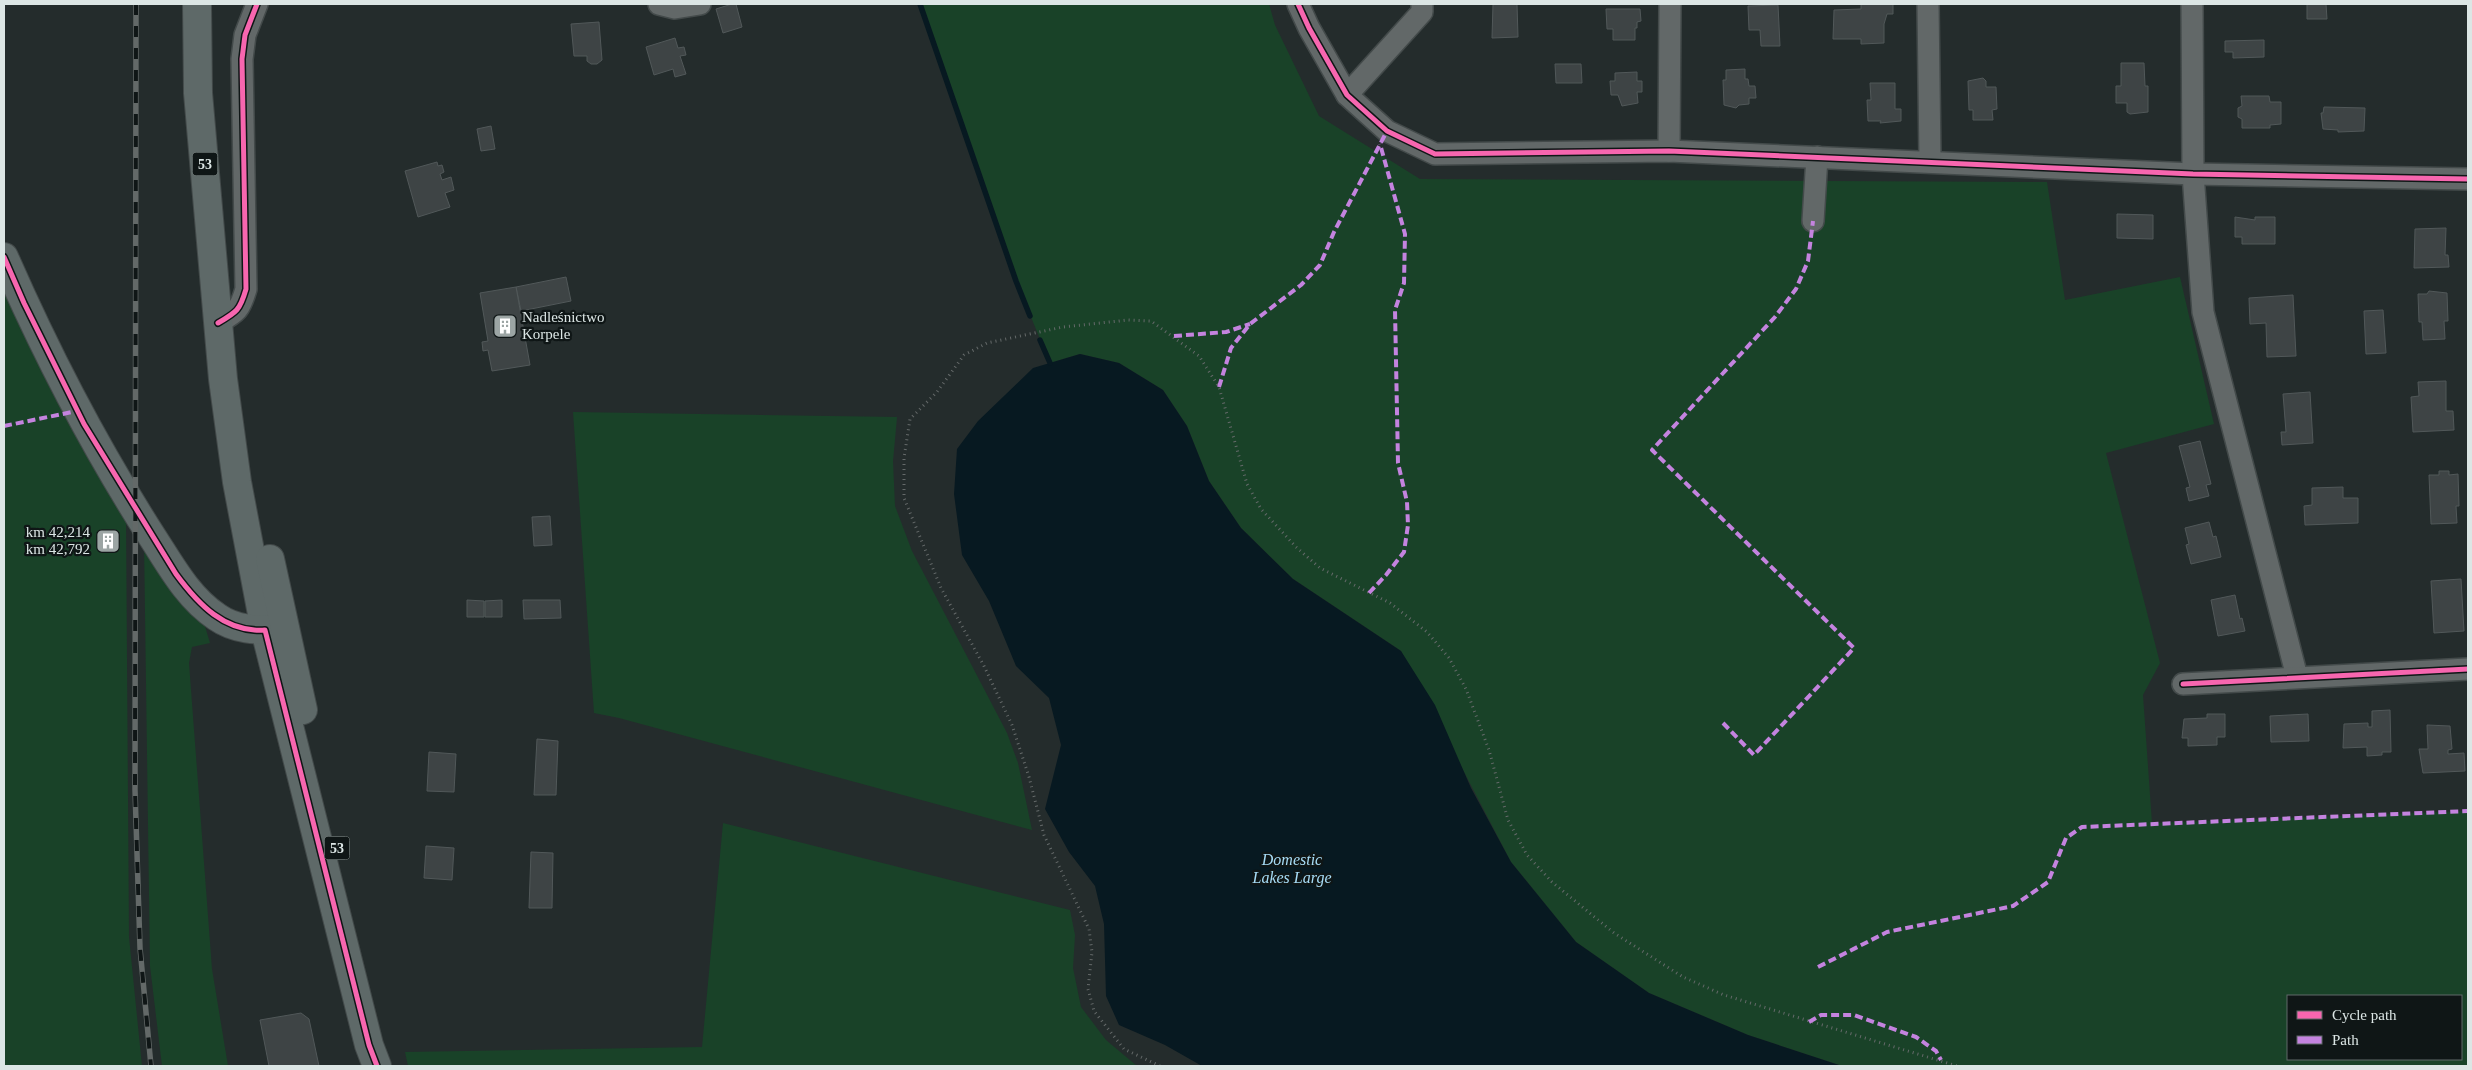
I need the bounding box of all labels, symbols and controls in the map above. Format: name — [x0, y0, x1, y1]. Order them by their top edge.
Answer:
road number: 53 — [192, 152, 218, 175]
place label: Nadleśnictwo Korpele — [522, 309, 604, 342]
building icon: Nadleśnictwo Korpele — [492, 313, 518, 339]
place label: km 42,214 km 42,792 — [26, 524, 90, 557]
building icon: km 42,214 km 42,792 — [95, 528, 121, 554]
road number: 53 — [324, 836, 350, 860]
water label: Domestic Lakes Large — [1252, 851, 1331, 887]
legend — [2287, 995, 2462, 1060]
text: Cycle path — [2332, 1007, 2397, 1023]
text: Path — [2332, 1032, 2359, 1048]

